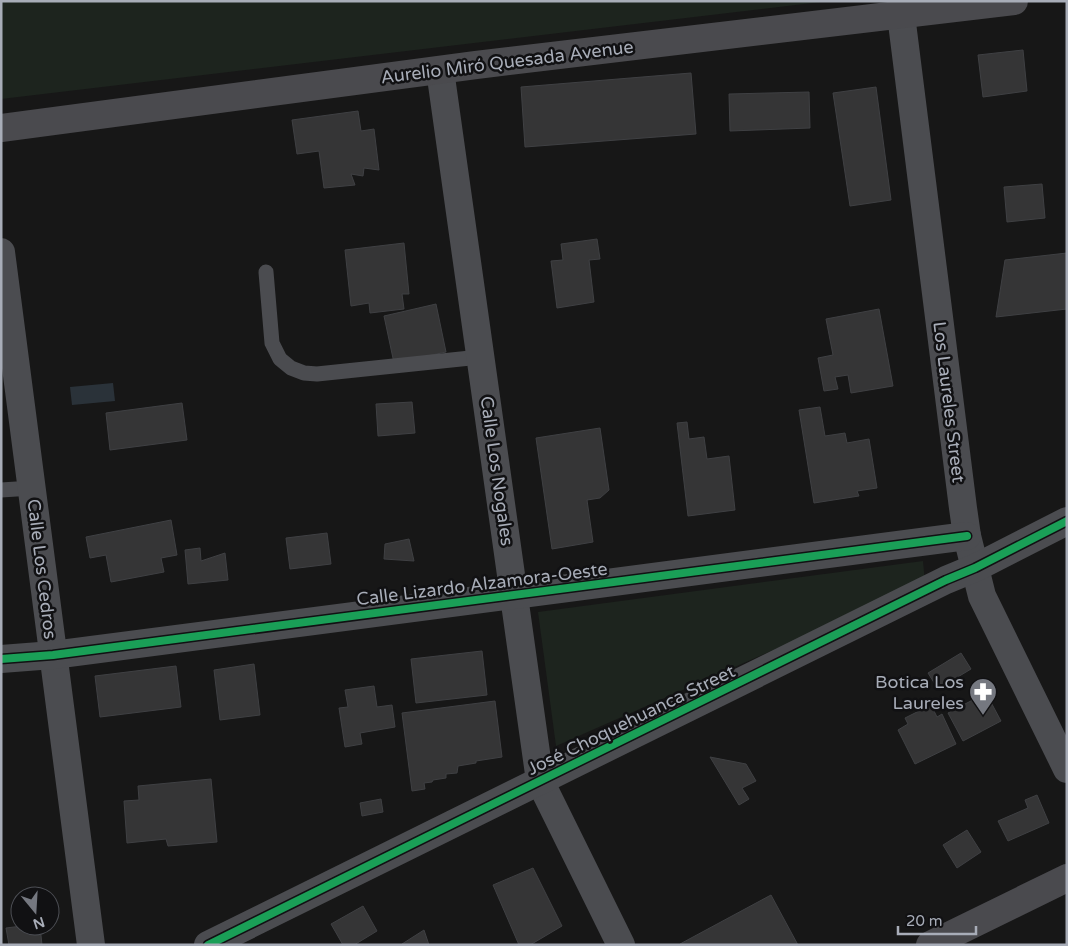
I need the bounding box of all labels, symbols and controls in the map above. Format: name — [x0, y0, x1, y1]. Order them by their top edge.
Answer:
street label: Aurelio Miró Quesada Avenue — [379, 36, 635, 88]
street label: Los Laureles Street — [928, 320, 970, 484]
street label: Calle Los Nogales — [476, 395, 518, 547]
street label: Calle Los Cedros — [22, 498, 62, 640]
street label: Calle Lizardo Alzamora-Oeste — [355, 558, 609, 610]
street label: José Choquehuanca Street — [523, 660, 739, 780]
place label: Botica Los Laureles — [875, 671, 964, 714]
pharmacy icon: Botica Los Laureles — [968, 677, 998, 716]
north arrow — [10, 886, 60, 936]
scale bar — [898, 904, 976, 936]
text: 20 m — [906, 912, 943, 930]
text: N — [31, 913, 47, 933]

